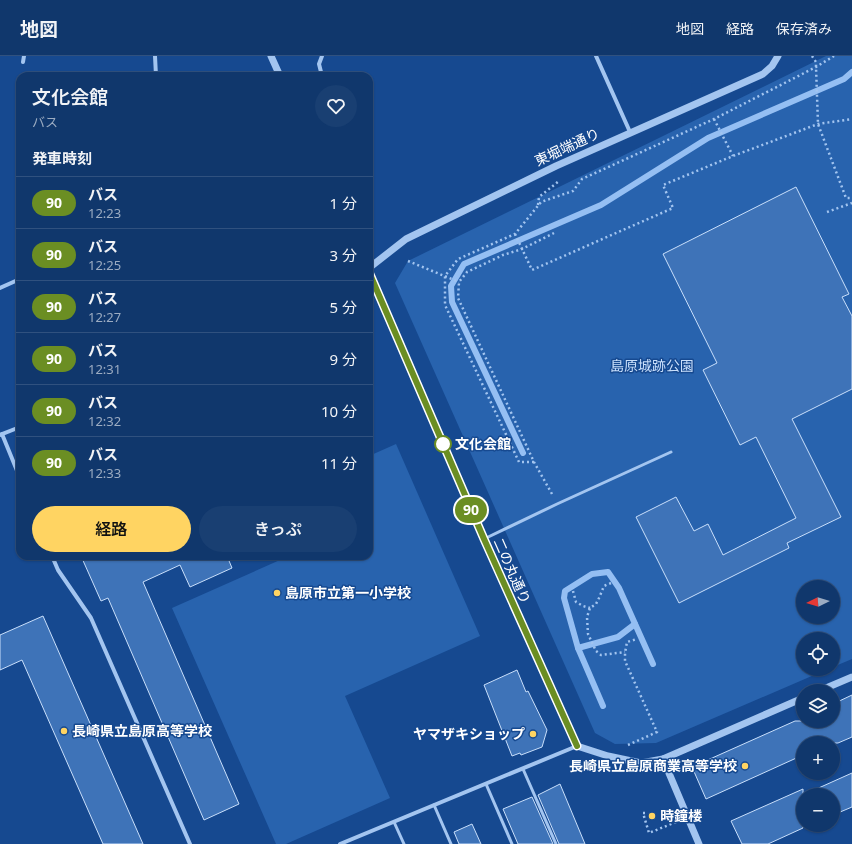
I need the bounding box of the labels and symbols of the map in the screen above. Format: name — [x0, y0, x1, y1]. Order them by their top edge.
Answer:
street label: 東堀端通り — [531, 123, 603, 170]
park label: 島原城跡公園 — [610, 356, 694, 375]
place label: 文化会館 — [455, 434, 511, 453]
marker: 文化会館 — [434, 435, 452, 453]
line badge: 90 — [453, 497, 489, 523]
street label: 二の丸通り — [490, 535, 535, 607]
north arrow — [796, 580, 840, 624]
place label: 島原市立第一小学校 — [285, 583, 411, 602]
marker: 島原市立第一小学校 — [272, 588, 282, 598]
place label: 長崎県立島原高等学校 — [72, 721, 212, 740]
place label: ヤマザキショップ — [413, 724, 525, 743]
marker: 長崎県立島原高等学校 — [59, 726, 69, 736]
marker: ヤマザキショップ — [528, 729, 538, 739]
place label: 長崎県立島原商業高等学校 — [569, 756, 737, 775]
marker: 長崎県立島原商業高等学校 — [740, 761, 750, 771]
place label: 時鐘楼 — [660, 806, 703, 825]
marker: 時鐘楼 — [647, 811, 657, 821]

